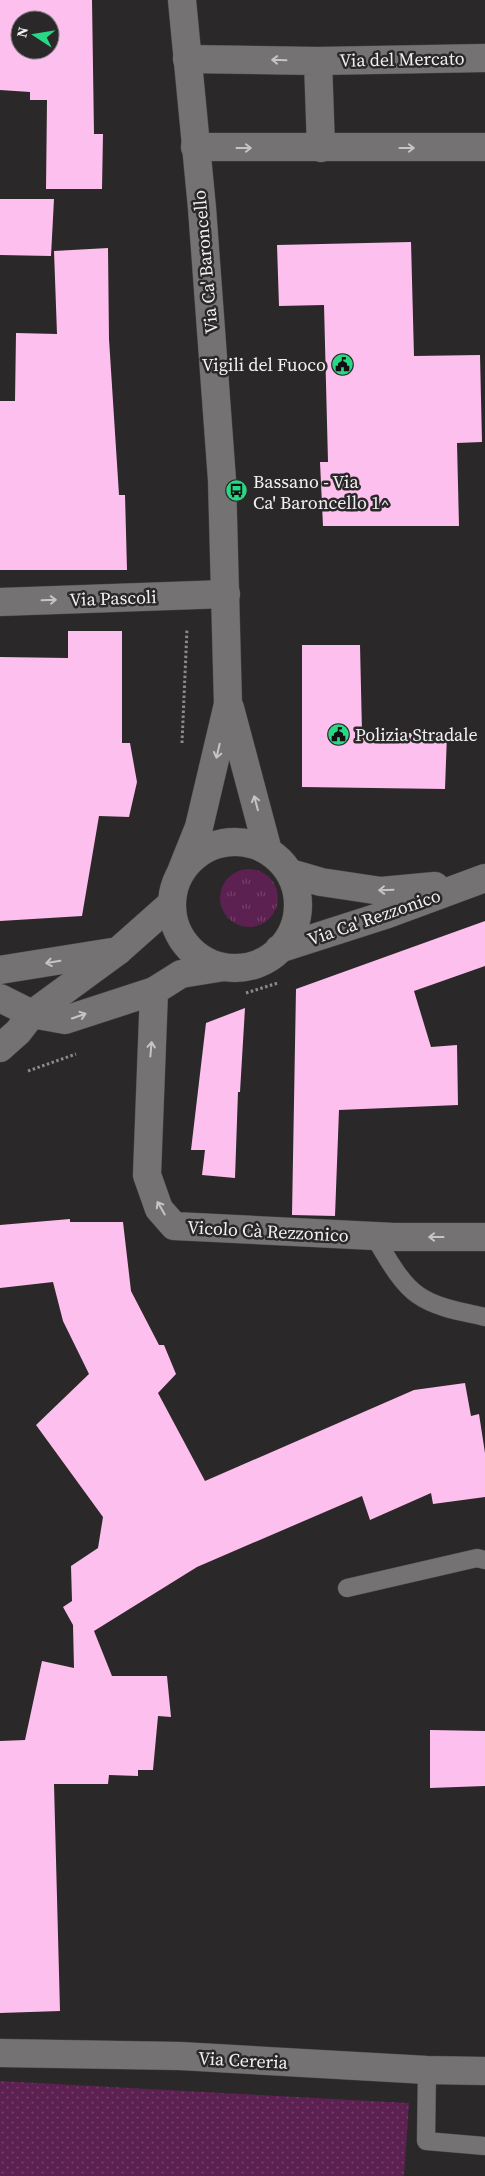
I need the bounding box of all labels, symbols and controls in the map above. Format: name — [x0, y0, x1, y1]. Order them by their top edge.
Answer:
north arrow — [10, 10, 60, 60]
text: N — [11, 25, 33, 39]
street label: Via del Mercato — [339, 45, 465, 73]
one-way arrow — [271, 55, 288, 65]
one-way arrow — [236, 143, 252, 153]
one-way arrow — [398, 143, 414, 153]
street label: Via Ca' Baroncello — [186, 189, 224, 335]
place label: Vigili del Fuoco — [202, 352, 326, 377]
public building icon: Vigili del Fuoco — [330, 352, 354, 376]
place label: Bassano - Via Ca' Baroncello 1^ — [253, 469, 390, 515]
bus stop icon: Bassano - Via Ca' Baroncello 1^ — [225, 479, 249, 503]
street label: Via Pascoli — [69, 584, 157, 612]
one-way arrow — [40, 596, 56, 605]
public building icon: Polizia Stradale — [327, 722, 351, 746]
place label: Polizia Stradale — [355, 722, 478, 747]
one-way arrow — [213, 743, 222, 759]
one-way arrow — [251, 796, 261, 812]
street label: Via Ca' Rezzonico — [304, 882, 444, 951]
one-way arrow — [378, 885, 394, 895]
one-way arrow — [46, 958, 62, 968]
one-way arrow — [70, 1011, 86, 1020]
one-way arrow — [146, 1041, 156, 1057]
one-way arrow — [155, 1202, 165, 1216]
street label: Vicolo Cà Rezzonico — [187, 1214, 349, 1248]
one-way arrow — [429, 1232, 445, 1242]
street label: Via Cereria — [198, 2045, 289, 2075]

